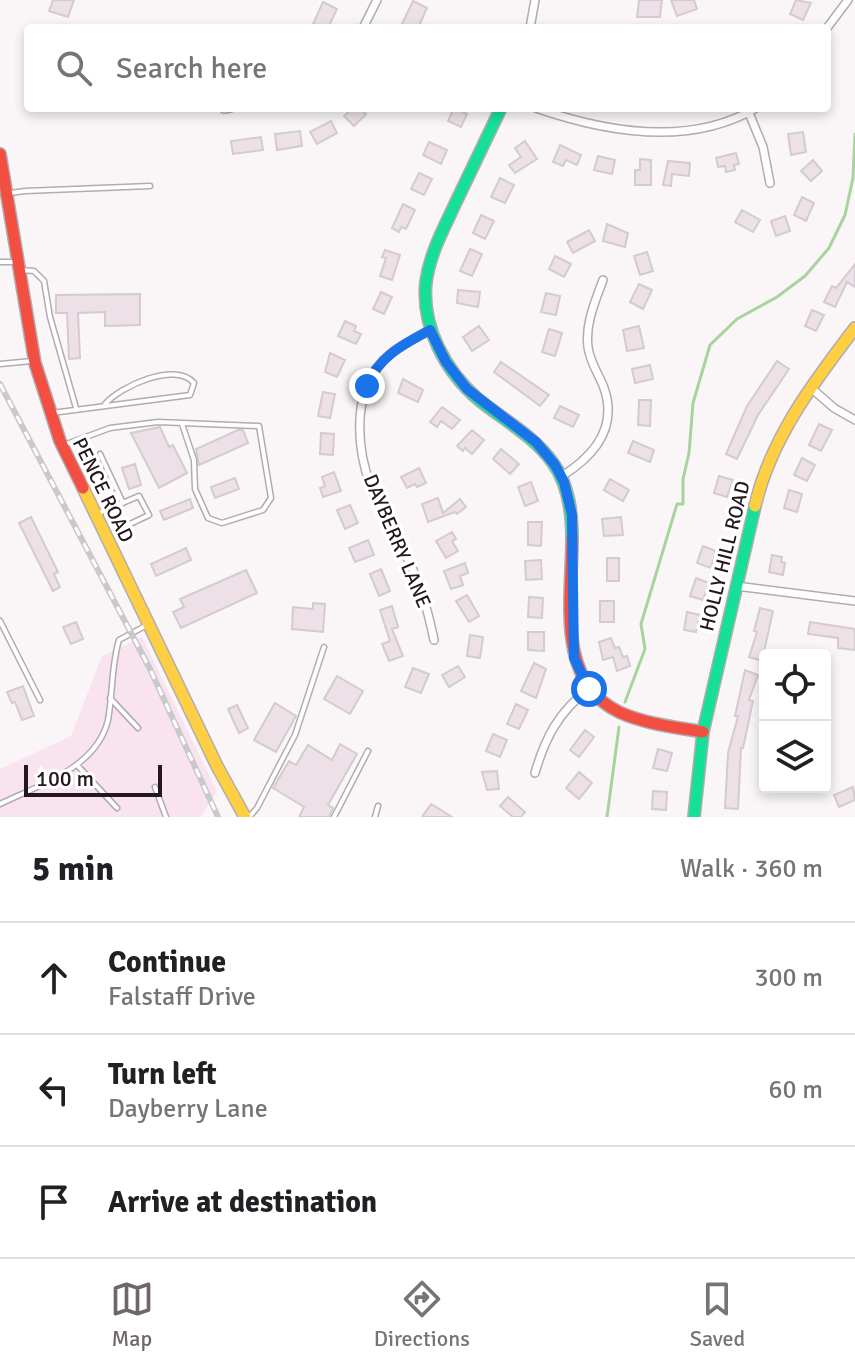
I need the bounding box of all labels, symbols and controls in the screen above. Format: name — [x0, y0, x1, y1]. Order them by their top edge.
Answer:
search box — [24, 24, 831, 112]
icon: search — [52, 46, 96, 90]
text: Search here — [116, 50, 267, 87]
route end — [349, 368, 385, 404]
street label: PENCE ROAD — [67, 433, 139, 547]
street label: DAYBERRY LANE — [358, 470, 436, 612]
street label: HOLLY HILL ROAD — [694, 478, 756, 634]
map controls — [759, 649, 831, 793]
button: locate — [759, 649, 831, 721]
route start — [571, 671, 607, 707]
button: layers — [759, 721, 831, 793]
scale bar — [24, 761, 162, 797]
text: 100 m — [36, 765, 94, 792]
text: 5 min — [32, 848, 114, 890]
text: Walk · 360 m — [680, 853, 823, 885]
text: Continue — [108, 944, 226, 981]
icon: ahead — [32, 956, 76, 1000]
text: 300 m — [754, 962, 823, 994]
text: Falstaff Drive — [108, 981, 256, 1013]
text: Turn left — [108, 1056, 217, 1093]
icon: left — [32, 1068, 76, 1112]
text: 60 m — [768, 1074, 823, 1106]
text: Dayberry Lane — [108, 1093, 268, 1125]
icon: arrive — [32, 1180, 76, 1224]
text: Arrive at destination — [108, 1184, 377, 1221]
tab: Map — [110, 1277, 154, 1352]
tab: Directions — [374, 1277, 470, 1352]
tab: Saved — [690, 1277, 745, 1352]

